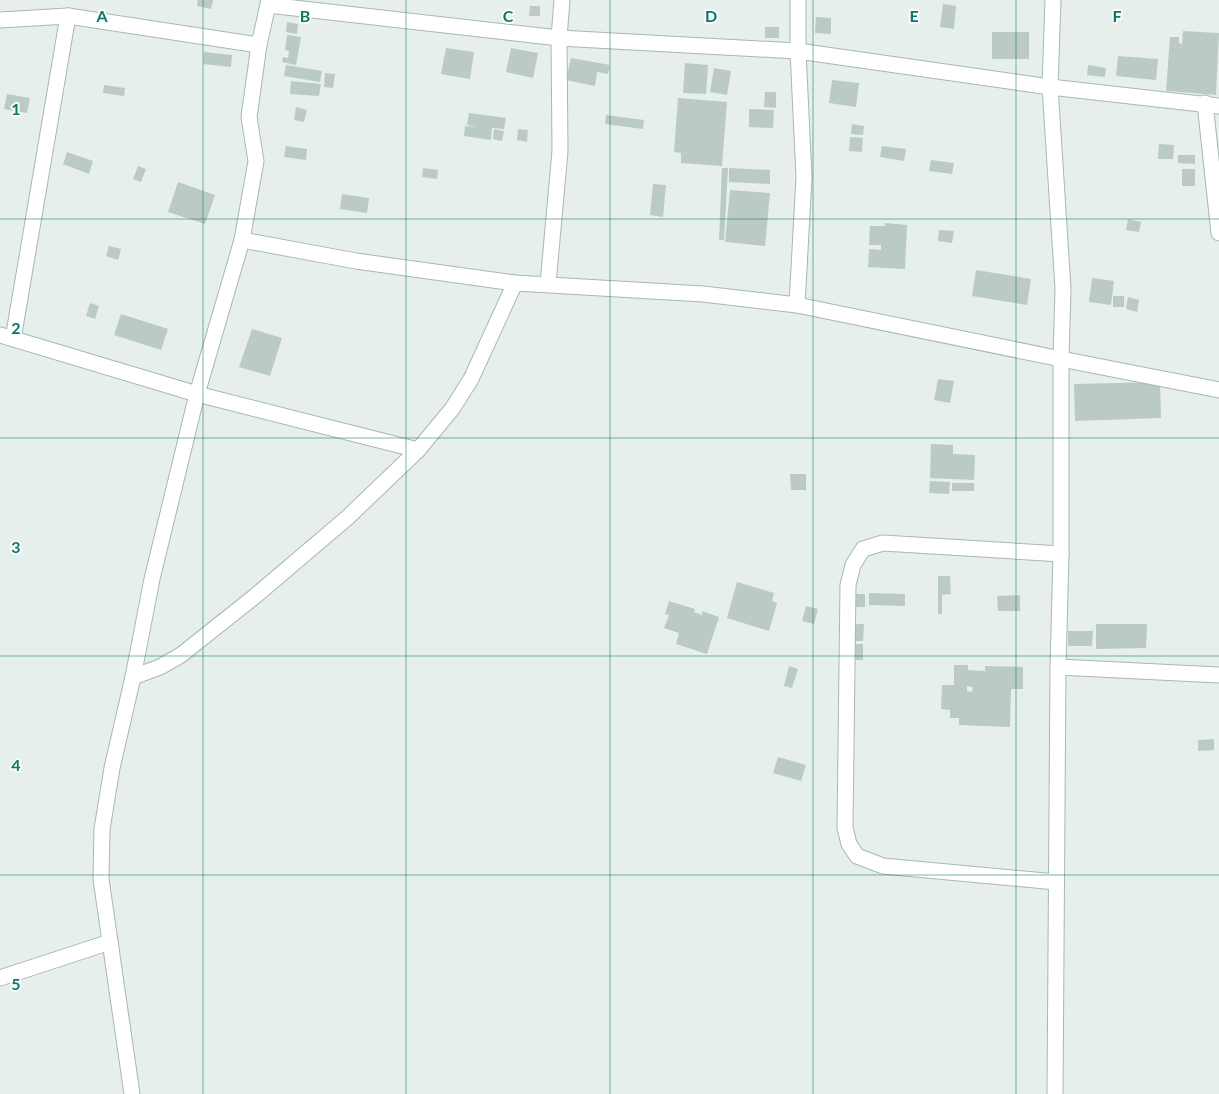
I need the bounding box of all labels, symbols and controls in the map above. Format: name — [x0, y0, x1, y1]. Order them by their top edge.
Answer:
text: A — [95, 6, 108, 25]
text: B — [300, 6, 310, 25]
text: C — [503, 6, 514, 25]
text: D — [705, 6, 717, 25]
text: E — [909, 6, 919, 25]
text: F — [1112, 6, 1122, 25]
text: 1 — [11, 99, 21, 118]
text: 2 — [11, 318, 21, 337]
text: 3 — [11, 537, 21, 556]
text: 4 — [11, 755, 21, 774]
text: 5 — [11, 974, 21, 993]

